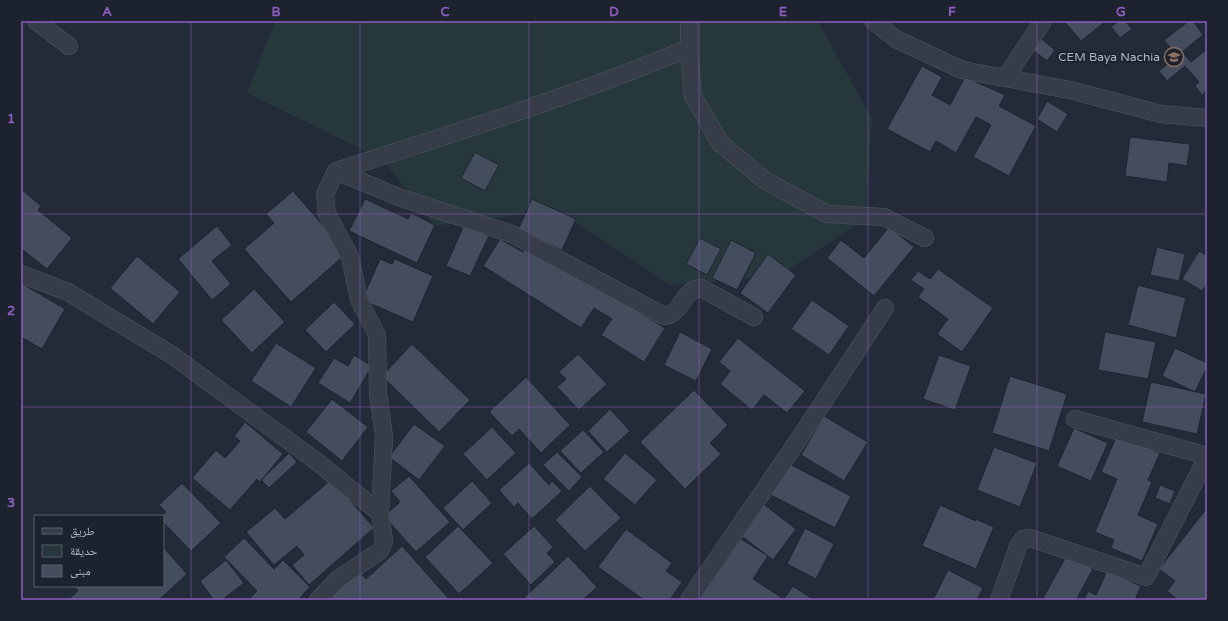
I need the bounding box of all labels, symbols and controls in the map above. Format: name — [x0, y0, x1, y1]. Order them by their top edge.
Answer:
text: A — [102, 4, 112, 20]
text: B — [271, 4, 281, 20]
text: C — [440, 4, 450, 20]
text: D — [609, 4, 619, 20]
text: E — [779, 4, 787, 20]
text: F — [948, 4, 956, 20]
text: G — [1116, 4, 1126, 20]
school or university icon: CEM Baya Nachia — [1163, 46, 1185, 68]
place label: CEM Baya Nachia — [1058, 50, 1160, 64]
text: 1 — [7, 111, 15, 127]
text: 2 — [7, 303, 15, 319]
text: 3 — [7, 495, 15, 511]
legend — [34, 515, 164, 587]
text: طريق — [70, 524, 95, 538]
text: حديقة — [70, 544, 98, 558]
text: مبنى — [70, 564, 91, 578]

